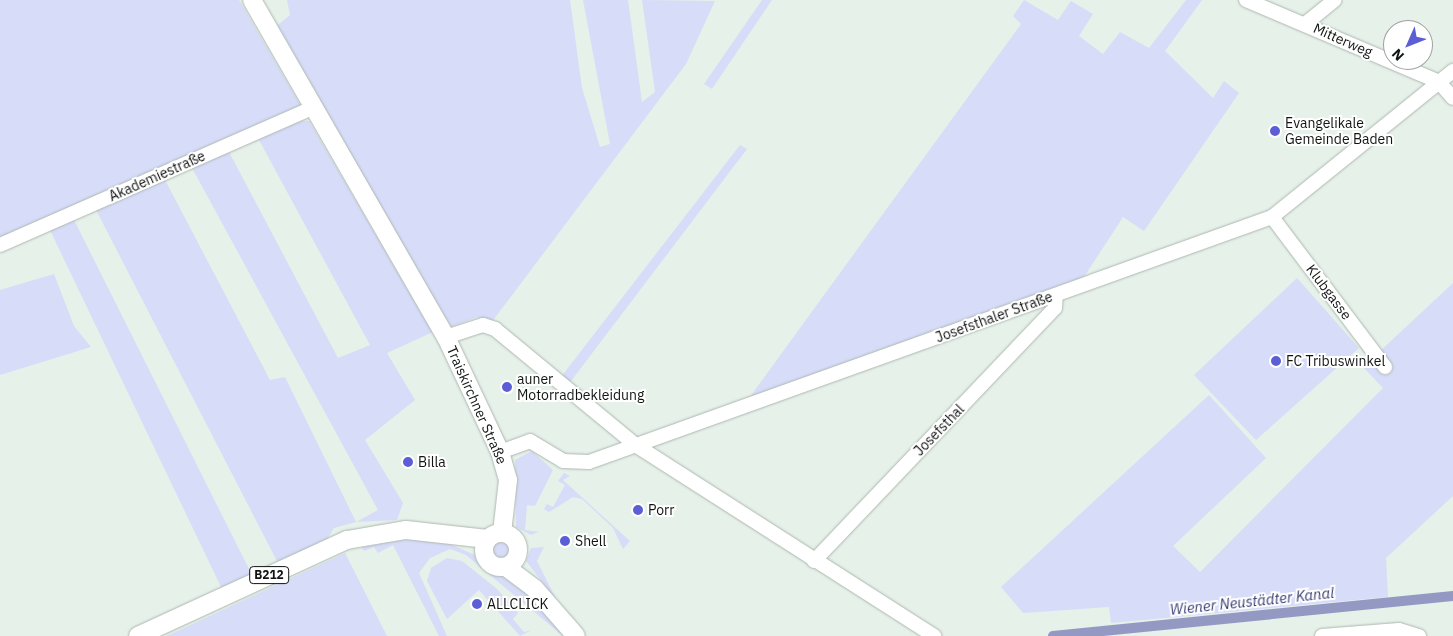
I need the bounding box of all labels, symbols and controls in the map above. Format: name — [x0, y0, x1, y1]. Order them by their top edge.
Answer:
street label: Mitterweg — [1311, 19, 1375, 61]
north arrow — [1383, 20, 1433, 70]
text: N — [1388, 45, 1408, 65]
place label: Evangelikale Gemeinde Baden — [1285, 115, 1393, 148]
marker: Evangelikale Gemeinde Baden — [1269, 125, 1281, 137]
street label: Akademiestraße — [106, 147, 208, 205]
street label: Klubgasse — [1303, 261, 1355, 323]
street label: Josefsthaler Straße — [933, 288, 1055, 346]
street label: Traiskirchner Straße — [443, 343, 511, 467]
place label: FC Tribuswinkel — [1286, 353, 1385, 369]
marker: FC Tribuswinkel — [1270, 355, 1282, 367]
place label: auner Motorradbekleidung — [517, 371, 644, 404]
marker: auner Motorradbekleidung — [501, 381, 513, 393]
street label: Josefsthal — [910, 401, 968, 459]
place label: Billa — [418, 454, 446, 470]
marker: Billa — [402, 456, 414, 468]
place label: Porr — [648, 502, 674, 518]
marker: Porr — [632, 504, 644, 516]
place label: Shell — [575, 533, 606, 549]
marker: Shell — [559, 535, 571, 547]
road number: B212 — [249, 566, 289, 584]
water label: Wiener Neustädter Kanal — [1169, 583, 1335, 619]
place label: ALLCLICK — [487, 596, 548, 612]
marker: ALLCLICK — [471, 598, 483, 610]

